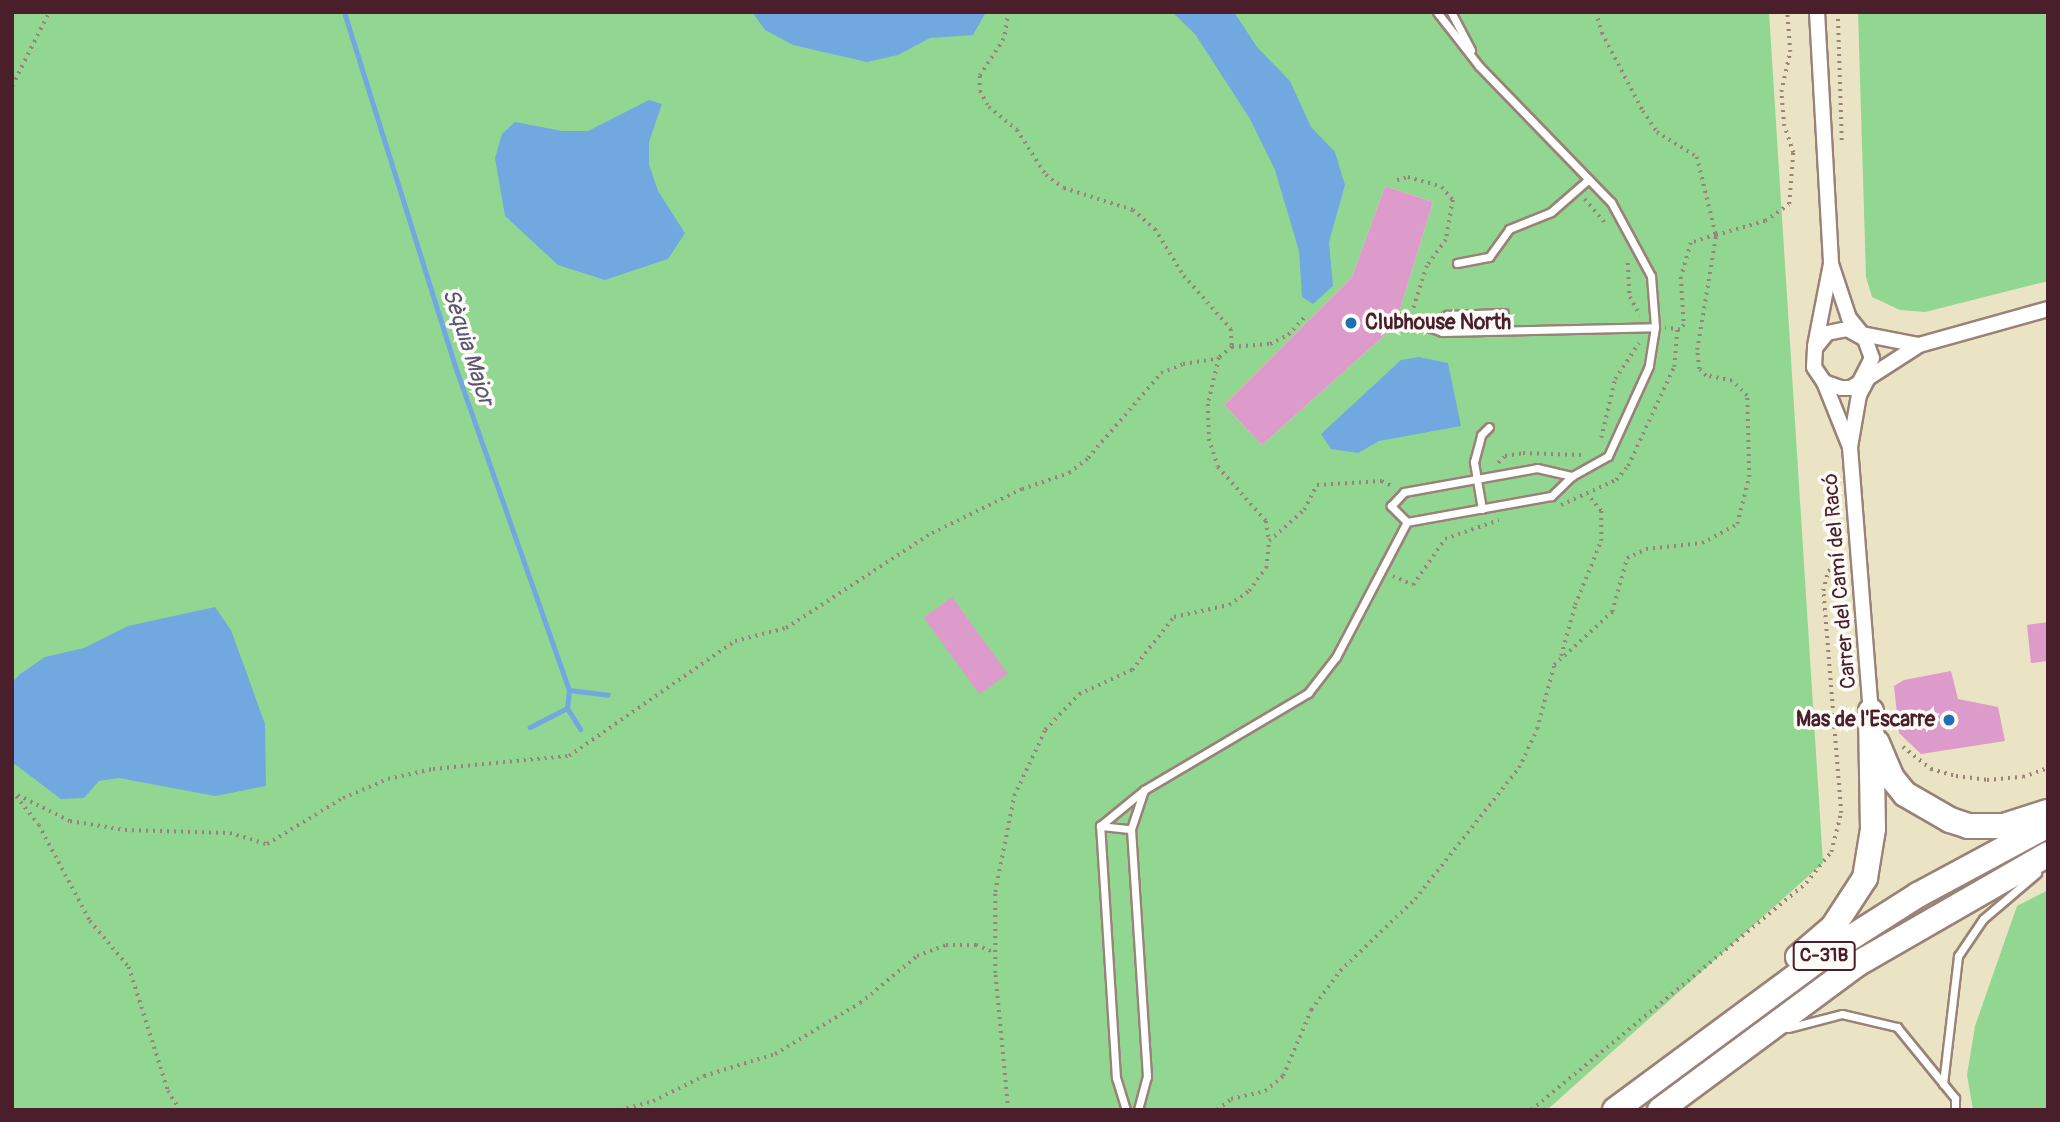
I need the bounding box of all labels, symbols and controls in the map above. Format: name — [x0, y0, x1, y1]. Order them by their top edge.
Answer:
water label: Sèquia Major — [436, 285, 500, 409]
place label: Clubhouse North — [1365, 310, 1511, 336]
marker: Clubhouse North — [1343, 315, 1359, 331]
street label: Carrer del Camí del Racó — [1818, 472, 1862, 690]
place label: Mas de l'Escarre — [1796, 707, 1935, 733]
marker: Mas de l'Escarre — [1941, 712, 1957, 728]
road number: C-31B — [1792, 940, 1856, 972]

